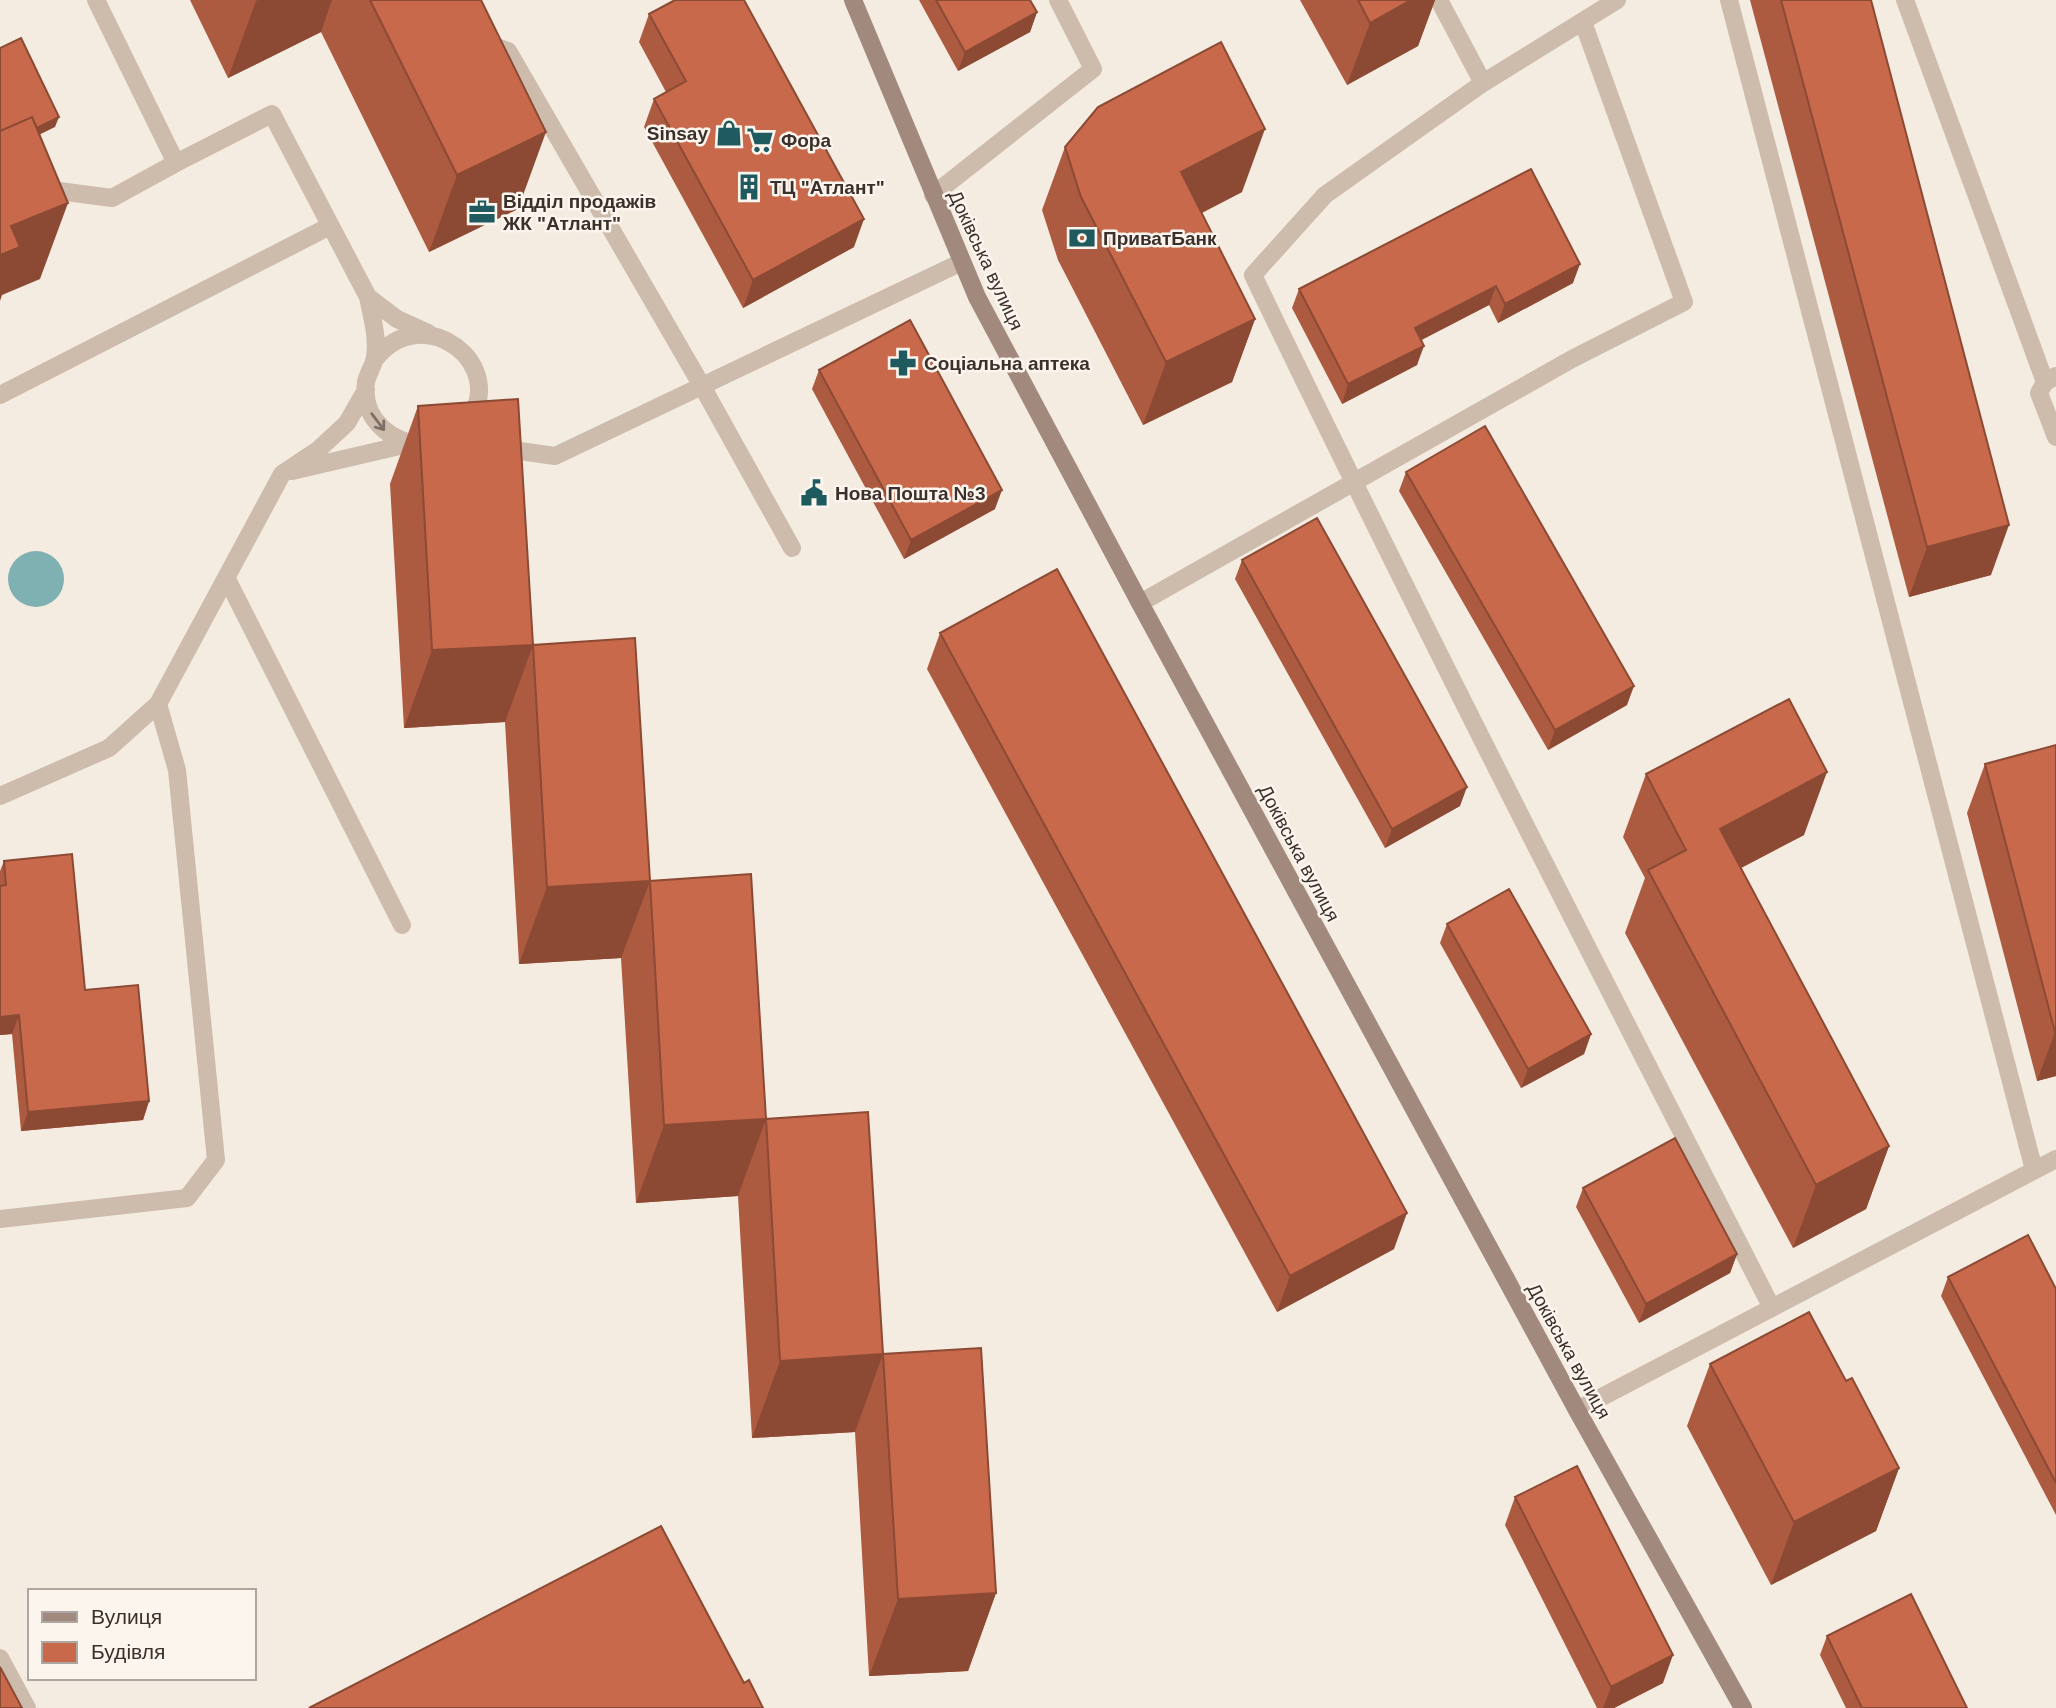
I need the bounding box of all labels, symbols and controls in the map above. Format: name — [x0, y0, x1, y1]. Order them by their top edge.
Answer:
shop icon: Sinsay — [714, 118, 744, 148]
place label: Sinsay — [647, 123, 708, 144]
supermarket icon: Фора — [745, 125, 775, 155]
place label: Фора — [781, 130, 831, 151]
building icon: ТЦ "Атлант" — [734, 172, 764, 202]
place label: ТЦ "Атлант" — [770, 177, 885, 198]
street label: Доківська вулиця — [944, 187, 1028, 333]
place label: Відділ продажів ЖК "Атлант" — [502, 191, 656, 234]
office icon: Відділ продажів ЖК "Атлант" — [467, 197, 497, 227]
bank icon: ПриватБанк — [1067, 223, 1097, 253]
place label: ПриватБанк — [1103, 228, 1217, 249]
pharmacy icon: Соціальна аптека — [888, 348, 918, 378]
place label: Соціальна аптека — [924, 353, 1090, 374]
one-way arrow — [371, 412, 386, 431]
public building icon: Нова Пошта №3 — [799, 478, 829, 508]
place label: Нова Пошта №3 — [835, 483, 986, 504]
street label: Доківська вулиця — [1254, 781, 1344, 925]
street label: Доківська вулиця — [1523, 1280, 1615, 1422]
legend — [28, 1589, 256, 1680]
text: Вулиця — [91, 1605, 162, 1628]
text: Будівля — [91, 1640, 165, 1663]

